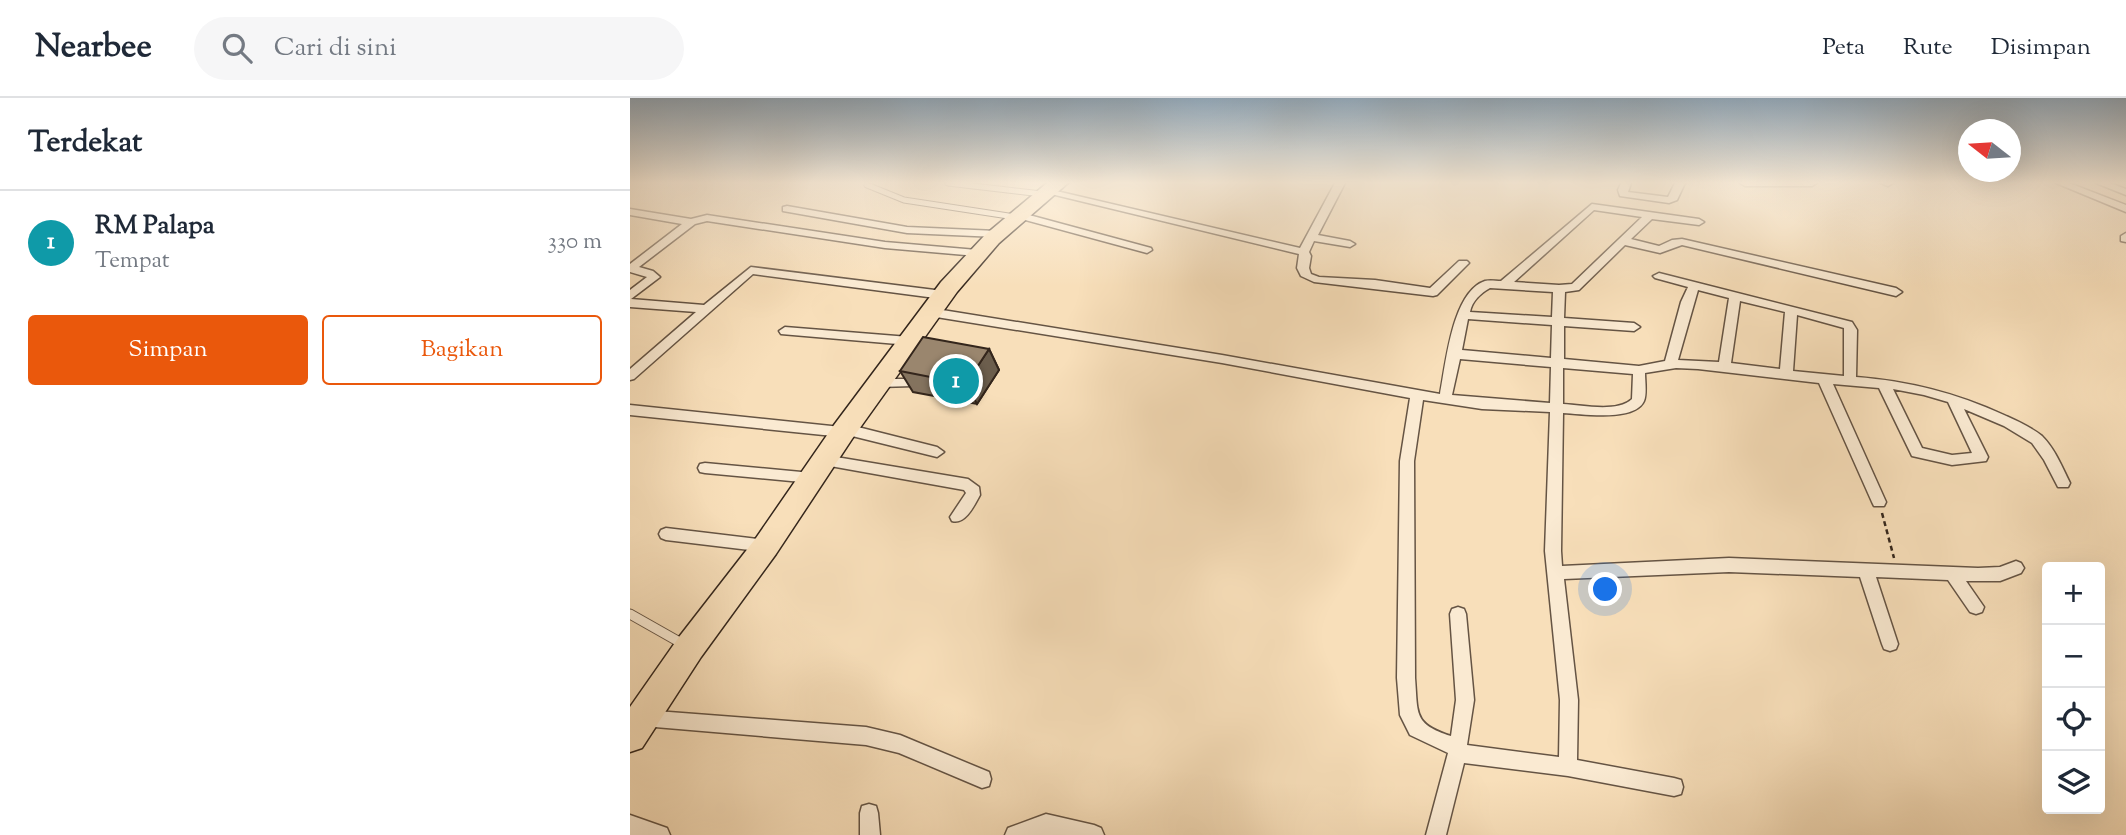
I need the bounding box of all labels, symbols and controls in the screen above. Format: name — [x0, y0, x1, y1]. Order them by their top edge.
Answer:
search box — [194, 17, 684, 80]
text: Nearbee — [35, 24, 152, 72]
icon: search — [218, 29, 256, 67]
text: Cari di sini — [274, 30, 397, 67]
text: Peta — [1822, 31, 1865, 65]
text: Rute — [1903, 31, 1953, 65]
text: Disimpan — [1991, 31, 2091, 65]
north arrow — [1958, 119, 2021, 182]
text: Terdekat — [28, 122, 142, 165]
text: RM Palapa — [95, 208, 215, 245]
text: 1 — [47, 226, 55, 259]
text: 330 m — [548, 226, 602, 259]
text: Tempat — [95, 245, 170, 278]
button: Simpan — [28, 315, 308, 385]
button: Bagikan — [322, 315, 602, 385]
pin: 1 — [933, 355, 979, 407]
map controls — [2042, 562, 2105, 814]
button: + — [2042, 562, 2105, 625]
your location — [1588, 572, 1622, 606]
button: − — [2042, 625, 2105, 688]
button: locate — [2042, 688, 2105, 751]
button: layers — [2042, 751, 2105, 814]

